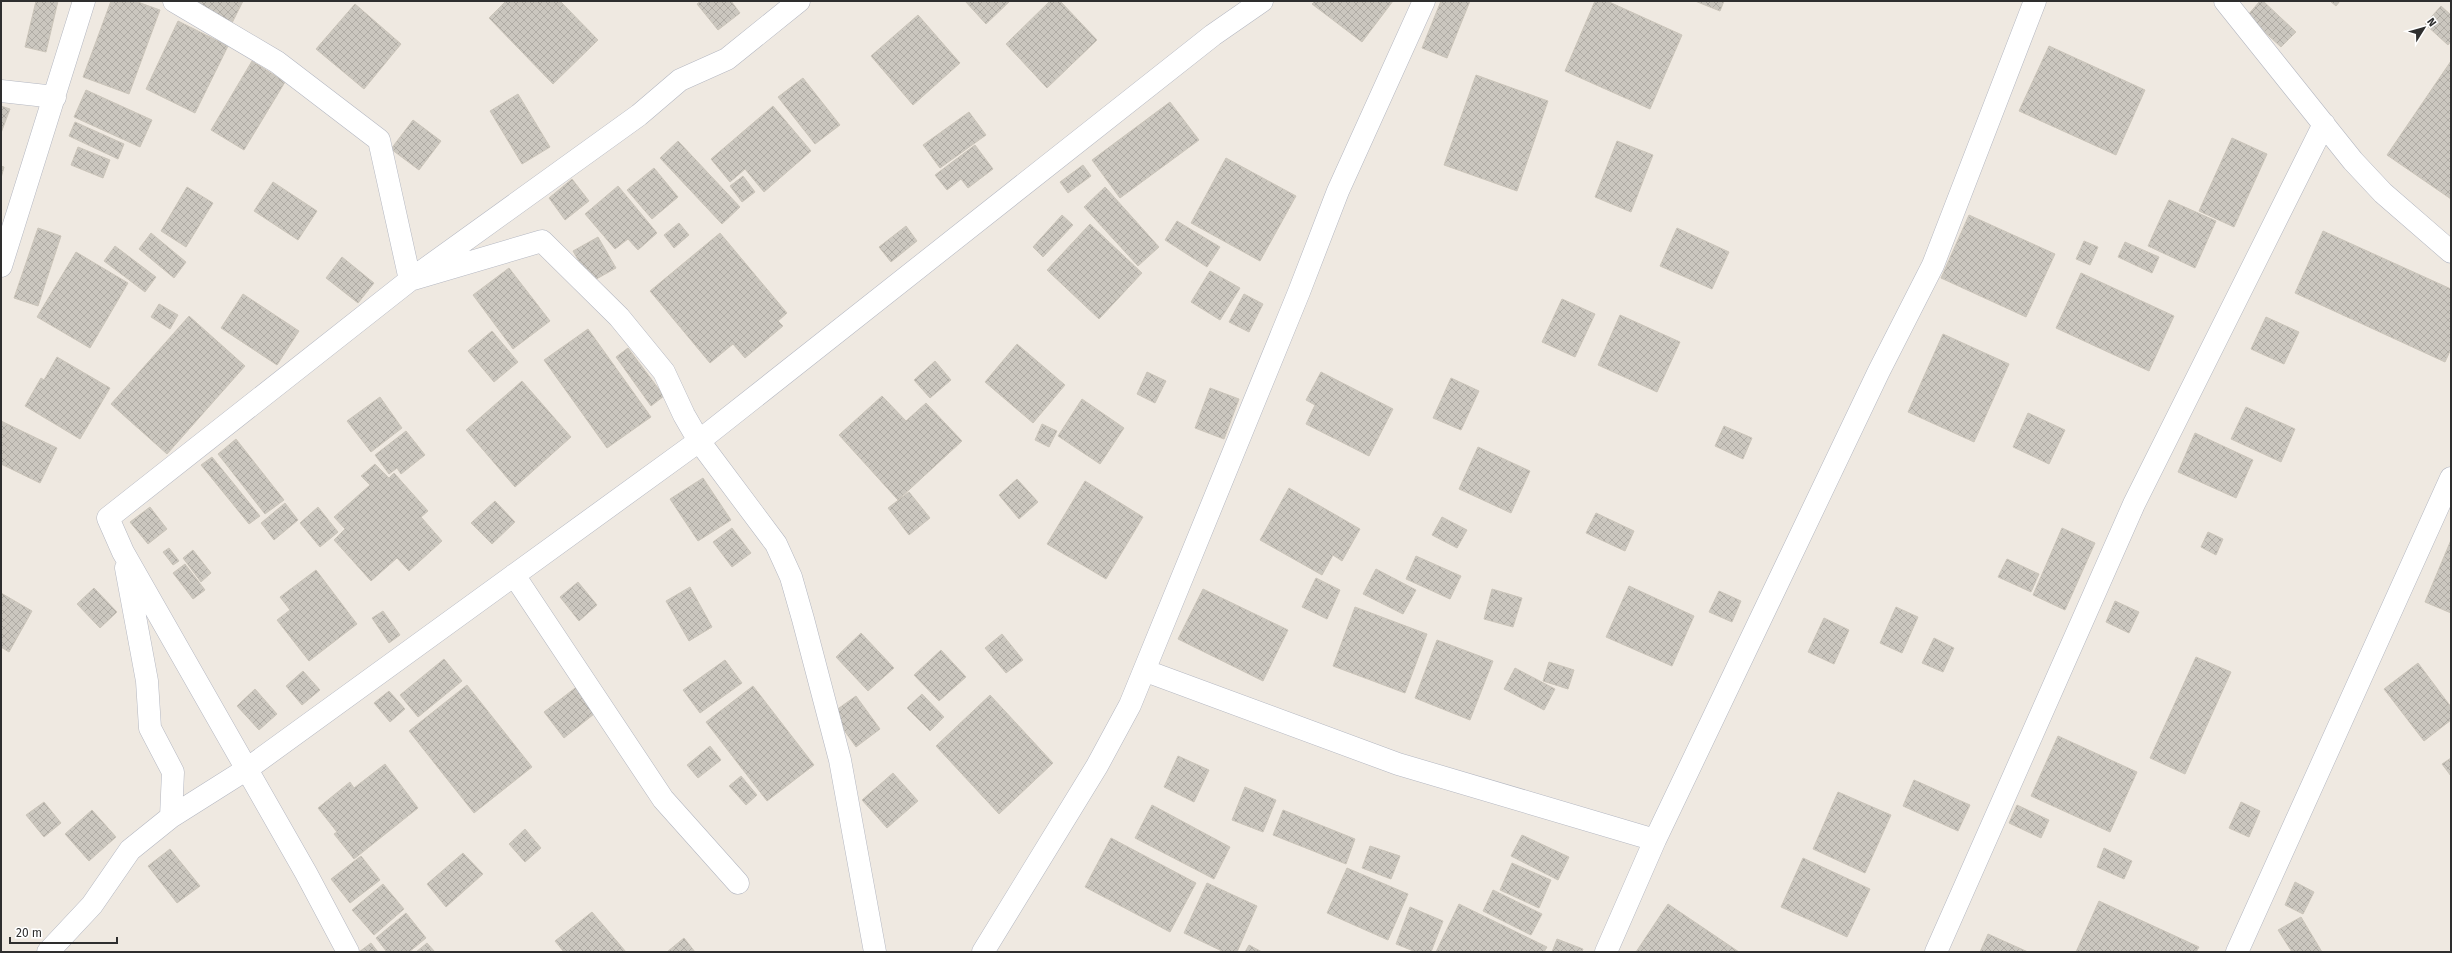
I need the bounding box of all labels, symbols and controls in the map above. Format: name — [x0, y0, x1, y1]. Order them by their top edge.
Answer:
north arrow — [2404, 8, 2444, 48]
text: N — [2424, 15, 2439, 29]
scale bar — [10, 919, 117, 945]
text: 20 m — [16, 926, 42, 940]

